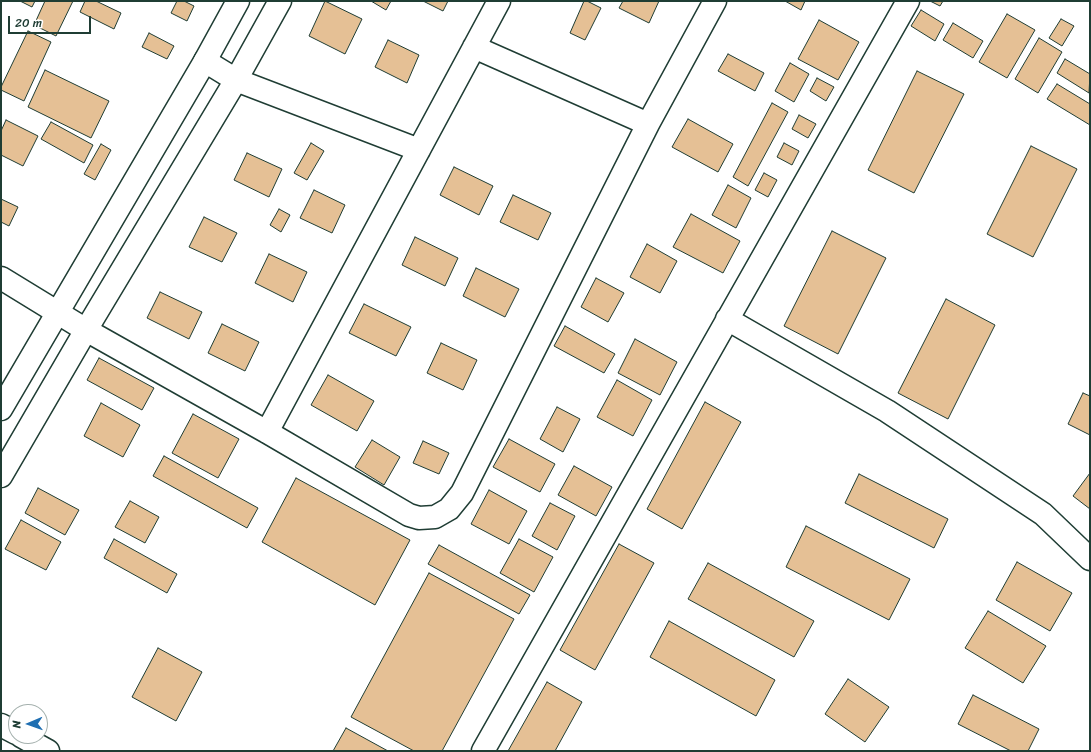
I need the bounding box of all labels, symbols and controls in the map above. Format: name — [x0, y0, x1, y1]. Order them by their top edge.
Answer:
scale bar — [10, 8, 93, 34]
text: 20 m — [15, 12, 42, 34]
north arrow — [8, 704, 48, 744]
text: N — [7, 720, 26, 729]

